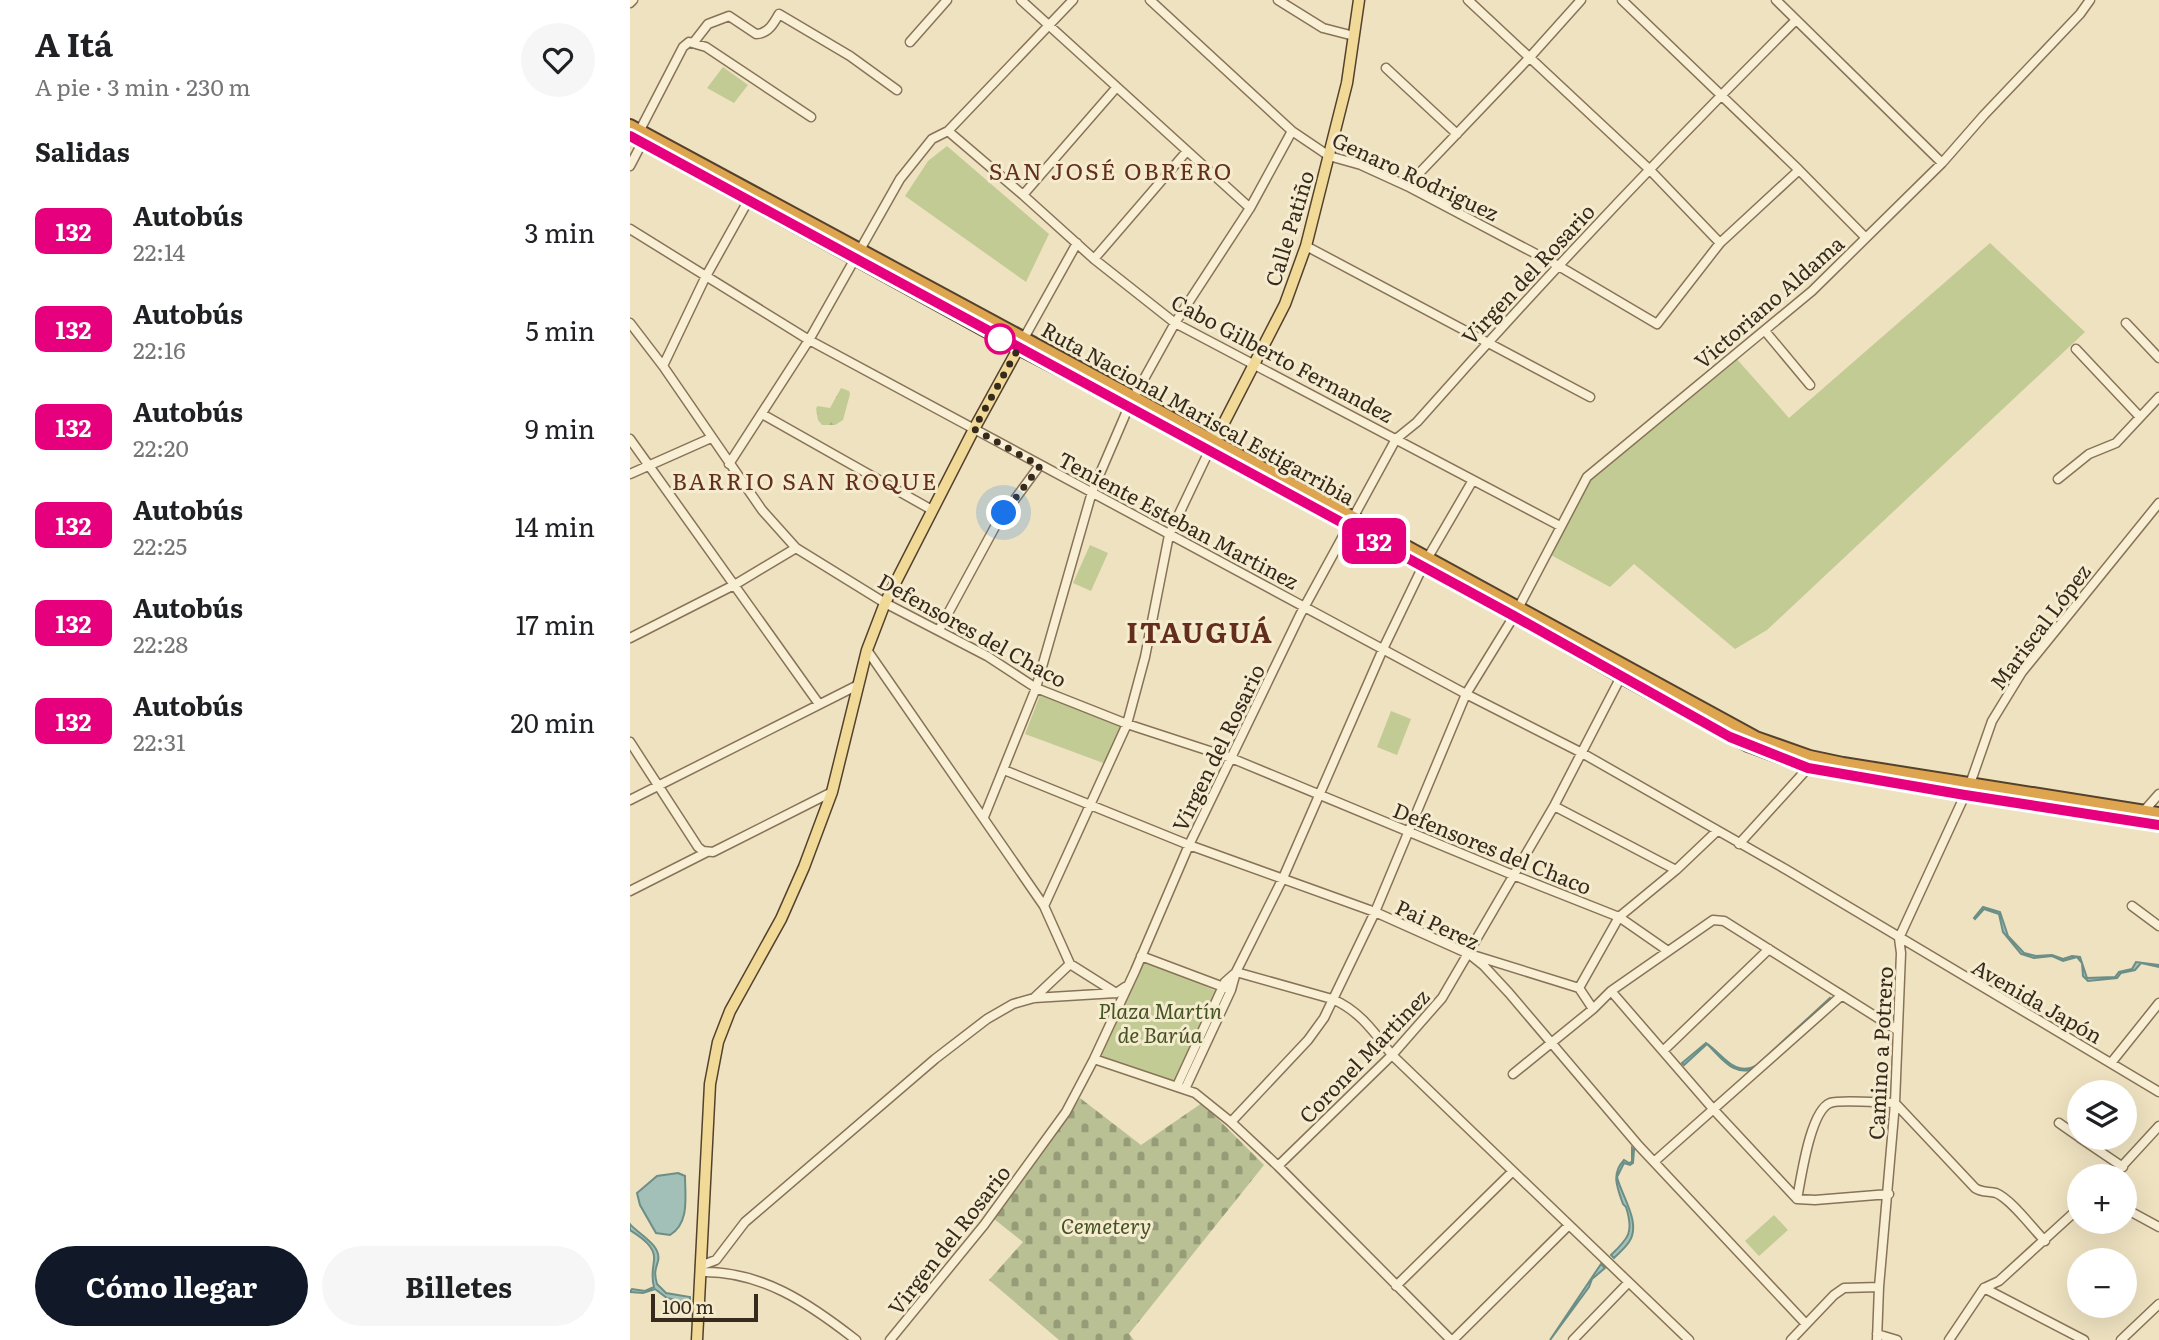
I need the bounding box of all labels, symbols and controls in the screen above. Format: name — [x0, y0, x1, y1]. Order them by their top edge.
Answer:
text: A Itá — [35, 18, 113, 67]
button: heart — [521, 23, 595, 97]
text: A pie · 3 min · 230 m — [35, 69, 251, 103]
street label: Genaro Rodriguez — [1328, 123, 1504, 227]
text: Salidas — [35, 131, 130, 170]
district label: SAN JOSÉ OBRERO — [989, 153, 1233, 187]
street label: Calle Patiño — [1256, 166, 1320, 290]
text: Autobús — [133, 195, 243, 234]
street label: Virgen del Rosario — [1453, 195, 1601, 351]
text: 3 min — [525, 212, 595, 251]
text: 132 — [56, 213, 91, 248]
street label: Victoriano Aldama — [1686, 227, 1850, 375]
text: 22:14 — [133, 234, 185, 268]
street label: Cabo Gilberto Fernandez — [1166, 285, 1400, 429]
text: Autobús — [133, 293, 243, 332]
text: 5 min — [526, 310, 595, 349]
text: 132 — [56, 311, 91, 346]
street label: Ruta Nacional Mariscal Estigarribia — [1037, 313, 1362, 512]
unlabelled marker — [985, 324, 1015, 354]
text: 22:16 — [133, 332, 186, 366]
text: Autobús — [133, 391, 243, 430]
text: 9 min — [525, 408, 595, 447]
text: 132 — [56, 409, 91, 444]
text: 22:20 — [133, 430, 189, 464]
street label: Teniente Esteban Martinez — [1053, 442, 1305, 596]
district label: BARRIO SAN ROQUE — [672, 463, 938, 497]
text: Autobús — [133, 489, 243, 528]
your location — [986, 495, 1021, 530]
text: 14 min — [515, 506, 595, 545]
text: 132 — [56, 507, 91, 542]
line badge: 132 — [1334, 518, 1414, 564]
text: 132 — [1356, 523, 1392, 558]
text: 22:25 — [133, 528, 187, 562]
street label: Mariscal López — [1981, 557, 2097, 695]
street label: Defensores del Chaco — [873, 564, 1073, 694]
text: Autobús — [133, 587, 243, 626]
text: 17 min — [516, 604, 595, 643]
text: 132 — [56, 605, 91, 640]
district label: ITAUGUÁ — [1126, 610, 1274, 652]
text: 22:28 — [133, 626, 188, 660]
street label: Virgen del Rosario — [1163, 658, 1271, 836]
text: Autobús — [133, 685, 243, 724]
text: 20 min — [510, 702, 595, 741]
text: 132 — [56, 703, 91, 738]
text: 22:31 — [133, 724, 186, 758]
street label: Defensores del Chaco — [1389, 793, 1597, 901]
street label: Pai Perez — [1391, 890, 1485, 956]
street label: Avenida Japón — [1967, 950, 2109, 1050]
street label: Camino a Potrero — [1859, 965, 1899, 1141]
street label: Coronel Martinez — [1291, 981, 1435, 1129]
park label: Plaza Martín de Barúa — [1098, 994, 1222, 1049]
map controls — [2067, 1080, 2137, 1318]
button: layers — [2067, 1080, 2137, 1150]
street label: Virgen del Rosario — [879, 1157, 1017, 1321]
button: + — [2067, 1164, 2137, 1234]
park label: Cemetery — [1061, 1209, 1151, 1240]
button: Cómo llegar — [35, 1246, 308, 1326]
button: Billetes — [322, 1246, 595, 1326]
button: − — [2067, 1248, 2137, 1318]
scale bar — [651, 1291, 758, 1323]
text: 100 m — [662, 1292, 714, 1320]

